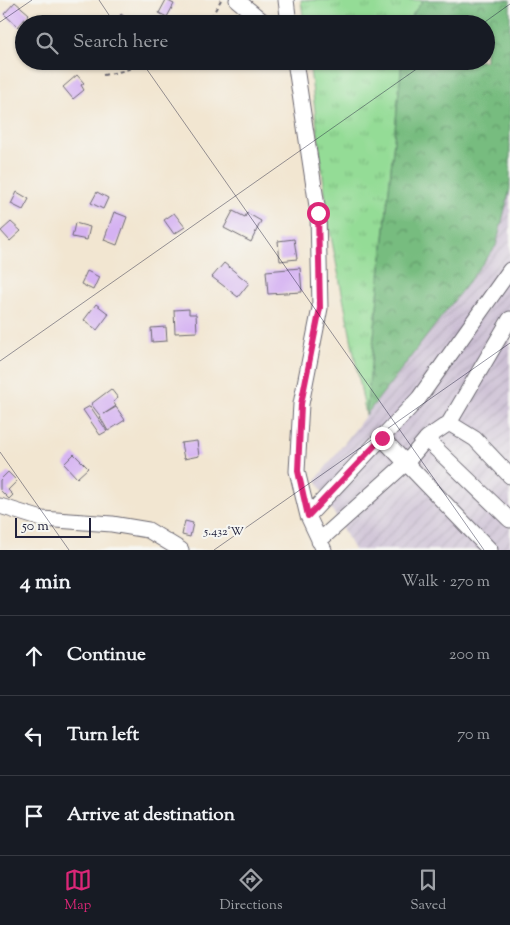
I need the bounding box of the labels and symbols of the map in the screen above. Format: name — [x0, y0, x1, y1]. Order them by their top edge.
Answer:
route start — [307, 202, 330, 225]
route end — [371, 427, 394, 450]
scale bar — [15, 515, 91, 538]
text: 5.432°W — [203, 523, 245, 541]

